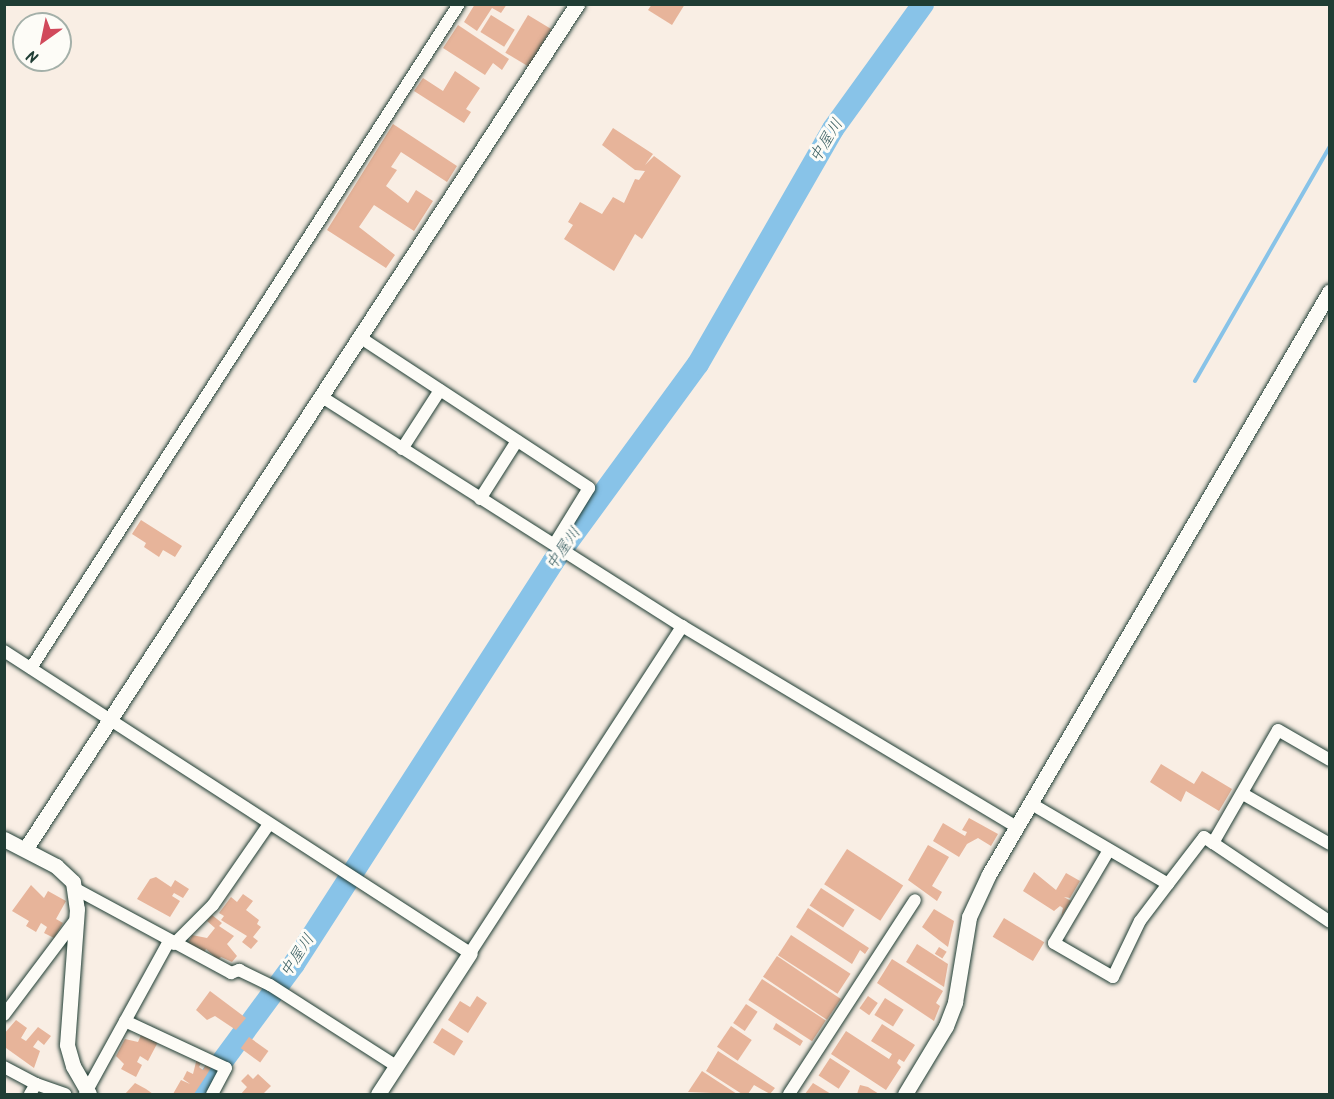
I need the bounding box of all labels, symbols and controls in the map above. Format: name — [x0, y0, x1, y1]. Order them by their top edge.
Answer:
north arrow — [12, 12, 72, 72]
text: N — [22, 43, 44, 69]
water label: 中屋川 — [806, 116, 848, 166]
water label: 中屋川 — [542, 524, 586, 574]
water label: 中屋川 — [277, 931, 319, 981]

